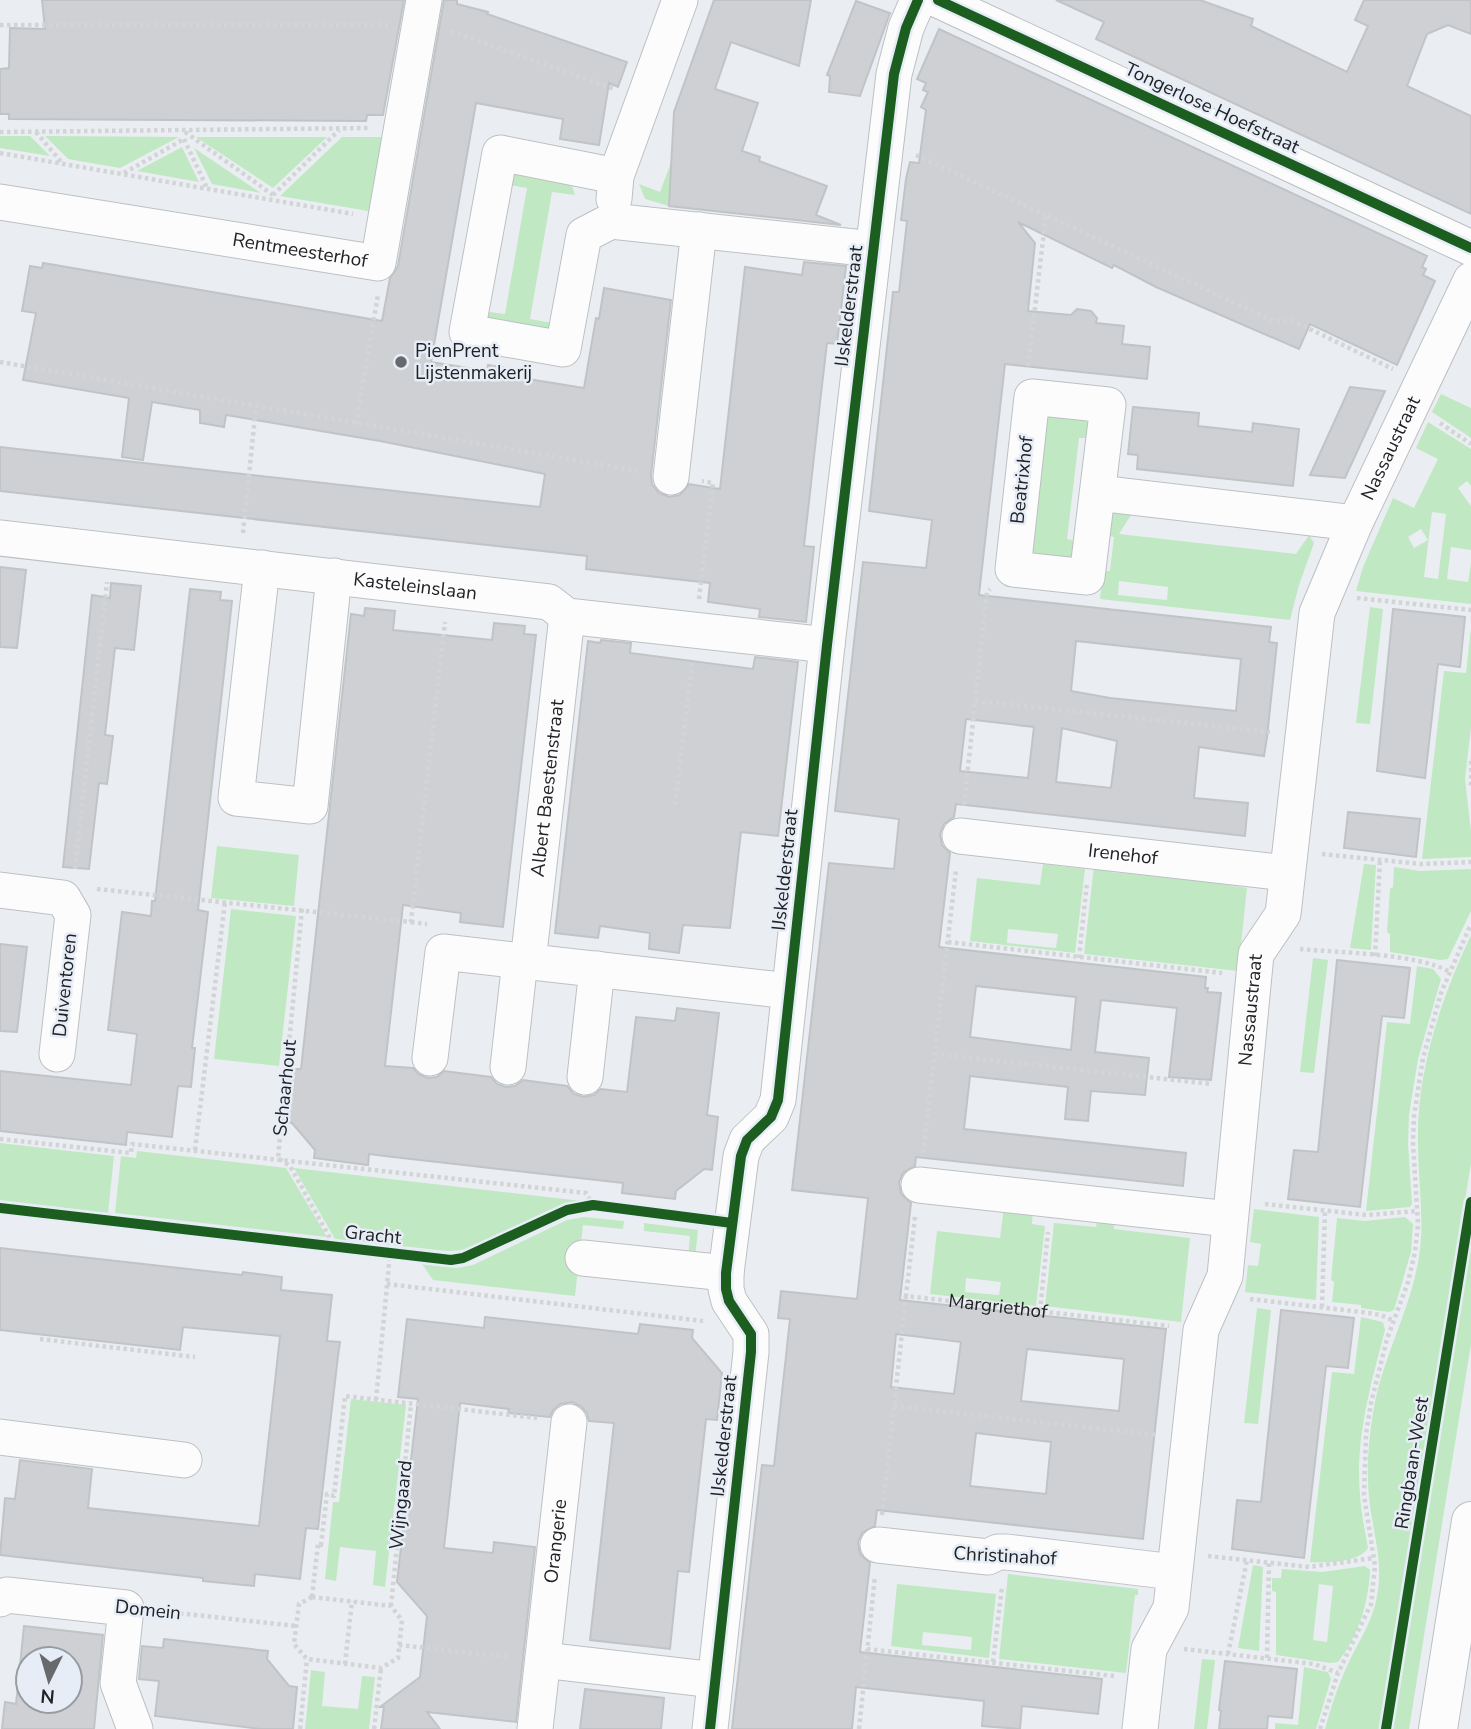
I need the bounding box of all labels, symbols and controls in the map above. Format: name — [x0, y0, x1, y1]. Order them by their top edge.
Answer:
street label: Tongerlose Hoefstraat — [1120, 56, 1304, 160]
street label: Rentmeesterhof — [231, 227, 370, 274]
street label: IJskelderstraat — [829, 243, 869, 368]
place label: PienPrent Lijstenmakerij — [415, 338, 532, 386]
marker: PienPrent Lijstenmakerij — [393, 354, 409, 370]
street label: Nassaustraat — [1355, 392, 1427, 505]
street label: Beatrixhof — [1004, 434, 1040, 525]
street label: Kasteleinslaan — [352, 566, 478, 607]
street label: Albert Baestenstraat — [525, 698, 571, 878]
street label: IJskelderstraat — [766, 808, 804, 932]
street label: Irenehof — [1087, 838, 1160, 871]
street label: Duiventoren — [47, 932, 83, 1038]
street label: Nassaustraat — [1232, 952, 1269, 1067]
street label: Schaarhout — [267, 1038, 303, 1138]
street label: Gracht — [343, 1219, 403, 1251]
street label: Margriethof — [947, 1288, 1050, 1325]
street label: IJskelderstraat — [705, 1374, 743, 1498]
street label: Ringbaan-West — [1389, 1395, 1435, 1531]
street label: Wijngaard — [383, 1459, 419, 1551]
street label: Orangerie — [538, 1498, 573, 1585]
street label: Christinahof — [953, 1540, 1058, 1572]
street label: Domein — [114, 1594, 182, 1626]
north arrow — [14, 1645, 84, 1715]
text: N — [39, 1682, 56, 1710]

